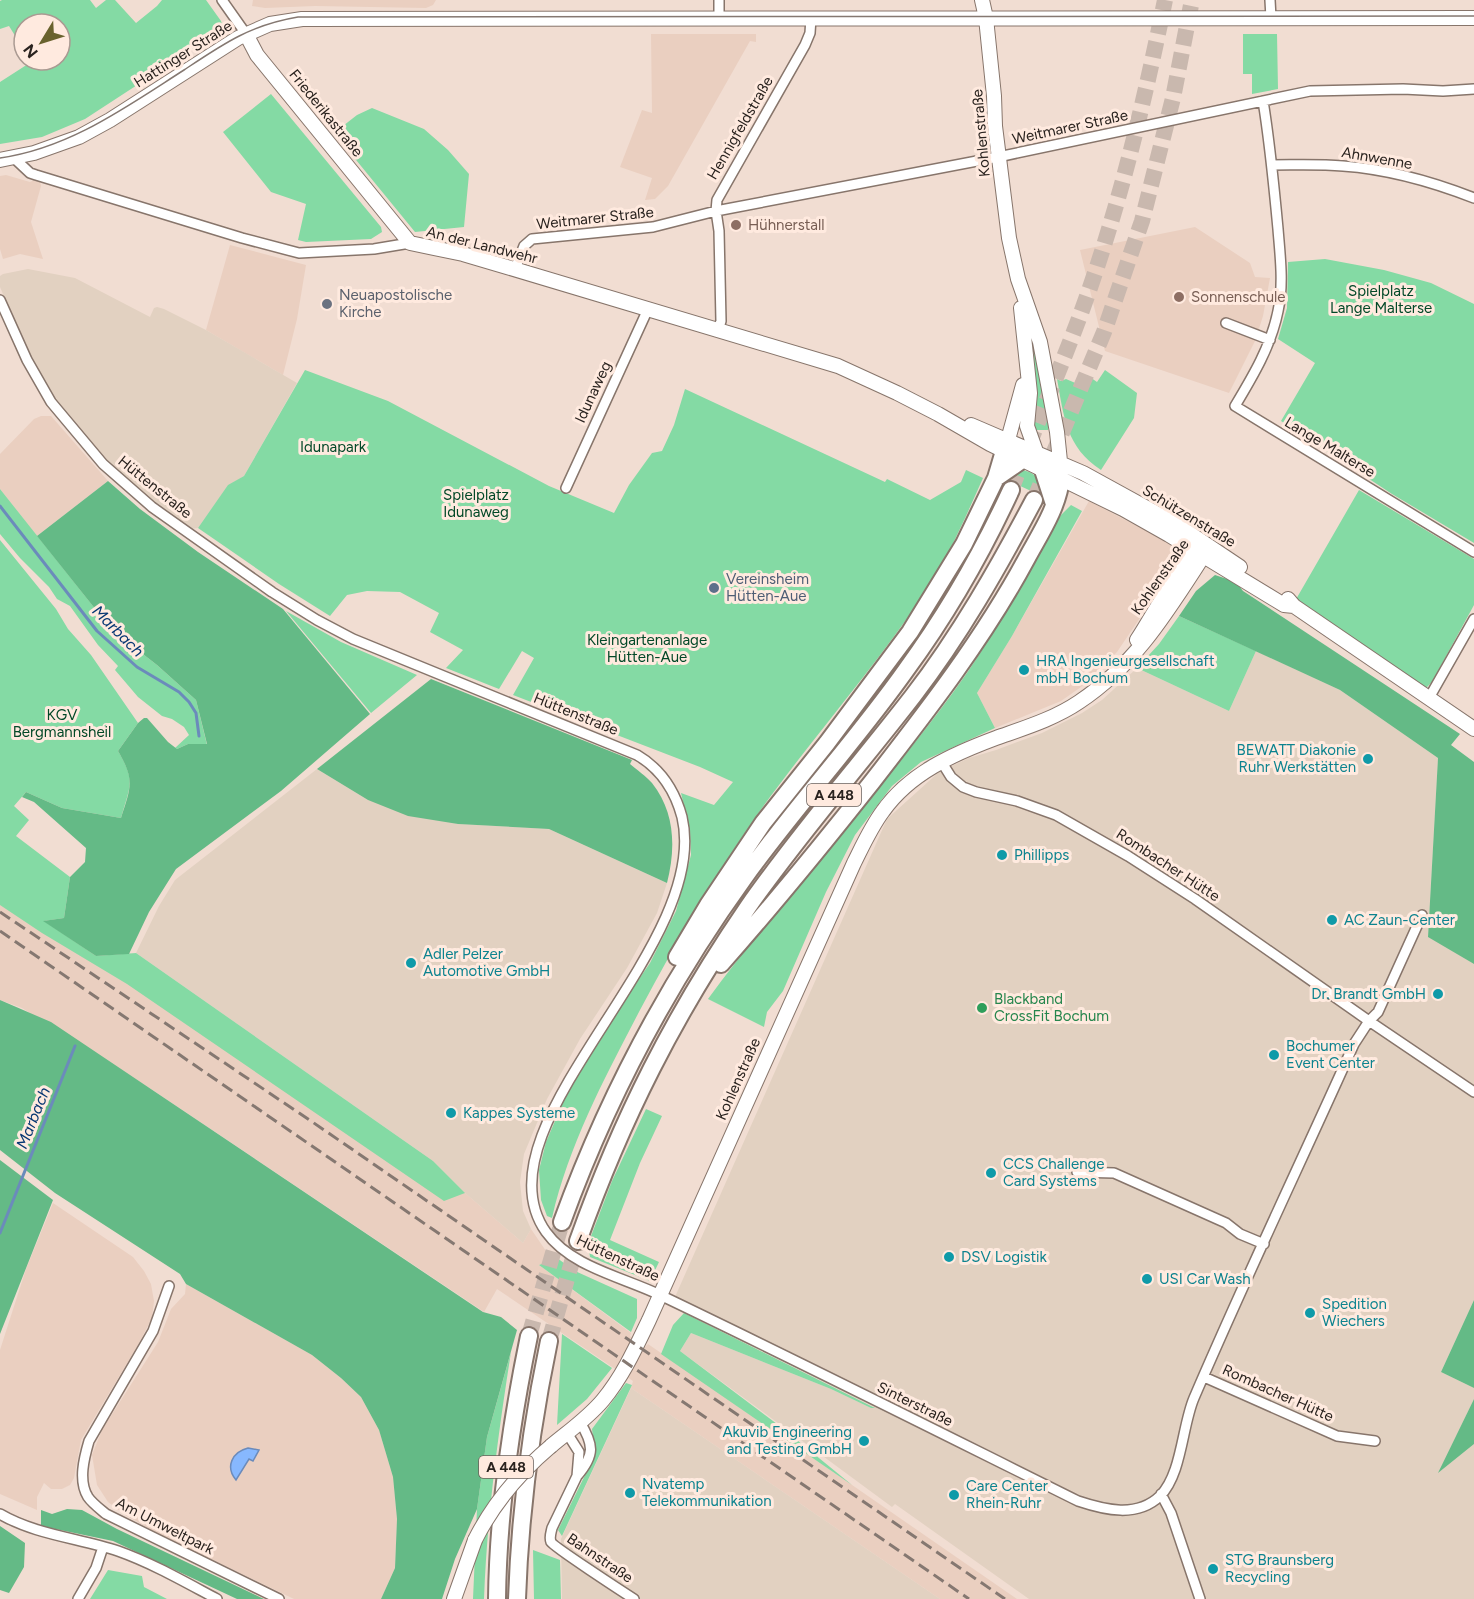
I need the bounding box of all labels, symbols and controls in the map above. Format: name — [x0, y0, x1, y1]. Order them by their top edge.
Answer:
north arrow — [12, 12, 72, 72]
street label: Hattinger Straße — [131, 17, 235, 91]
text: N — [19, 40, 42, 62]
street label: Friederikastraße — [285, 66, 367, 160]
street label: Hennigfeldstraße — [703, 73, 777, 183]
street label: Kohlenstraße — [968, 88, 994, 178]
street label: Weitmarer Straße — [1010, 106, 1130, 148]
street label: Ahnwenne — [1340, 143, 1414, 173]
street label: Weitmarer Straße — [535, 203, 655, 233]
place label: Hühnerstall — [748, 216, 825, 234]
marker: Hühnerstall — [729, 218, 743, 232]
street label: An der Landwehr — [425, 223, 539, 267]
park label: Spielplatz Lange Malterse — [1330, 282, 1432, 317]
place label: Neuapostolische Kirche — [339, 286, 452, 321]
place label: Sonnenschule — [1191, 288, 1286, 306]
marker: Sonnenschule — [1172, 290, 1186, 304]
marker: Neuapostolische Kirche — [320, 297, 334, 311]
street label: Idunaweg — [571, 358, 615, 426]
street label: Lange Malterse — [1282, 413, 1378, 481]
park label: Idunapark — [300, 438, 367, 456]
street label: Hüttenstraße — [115, 452, 195, 522]
street label: Schützenstraße — [1139, 481, 1239, 551]
park label: Spielplatz Idunaweg — [443, 486, 509, 521]
street label: Kohlenstraße — [1127, 536, 1193, 618]
place label: Vereinsheim Hütten-Aue — [726, 570, 809, 605]
marker: Vereinsheim Hütten-Aue — [707, 581, 721, 595]
water label: Marbach — [88, 601, 148, 661]
park label: Kleingartenanlage Hütten-Aue — [587, 631, 707, 666]
place label: HRA Ingenieurgesellschaft mbH Bochum — [1036, 652, 1215, 687]
marker: HRA Ingenieurgesellschaft mbH Bochum — [1017, 663, 1031, 677]
street label: Hüttenstraße — [531, 689, 621, 739]
park label: KGV Bergmannsheil — [13, 706, 111, 741]
place label: BEWATT Diakonie Ruhr Werkstätten — [1237, 741, 1356, 776]
marker: BEWATT Diakonie Ruhr Werkstätten — [1361, 752, 1375, 766]
road number: A 448 — [807, 784, 861, 806]
street label: Rombacher Hütte — [1113, 825, 1223, 905]
place label: Phillipps — [1014, 846, 1069, 864]
marker: Phillipps — [995, 848, 1009, 862]
place label: AC Zaun-Center — [1344, 911, 1455, 929]
marker: AC Zaun-Center — [1325, 913, 1339, 927]
place label: Adler Pelzer Automotive GmbH — [423, 945, 550, 980]
marker: Adler Pelzer Automotive GmbH — [404, 956, 418, 970]
place label: Dr. Brandt GmbH — [1311, 985, 1426, 1003]
marker: Dr. Brandt GmbH — [1431, 987, 1445, 1001]
place label: Blackband CrossFit Bochum — [994, 990, 1109, 1025]
marker: Blackband CrossFit Bochum — [975, 1001, 989, 1015]
street label: Kohlenstraße — [712, 1035, 764, 1123]
place label: Bochumer Event Center — [1286, 1037, 1375, 1072]
marker: Bochumer Event Center — [1267, 1048, 1281, 1062]
water label: Marbach — [12, 1084, 54, 1152]
place label: Kappes Systeme — [463, 1104, 575, 1122]
marker: Kappes Systeme — [444, 1106, 458, 1120]
place label: CCS Challenge Card Systems — [1003, 1155, 1105, 1190]
marker: CCS Challenge Card Systems — [984, 1166, 998, 1180]
street label: Hüttenstraße — [574, 1231, 662, 1285]
place label: DSV Logistik — [961, 1248, 1048, 1266]
marker: DSV Logistik — [942, 1250, 956, 1264]
place label: USI Car Wash — [1159, 1270, 1251, 1288]
marker: USI Car Wash — [1140, 1272, 1154, 1286]
place label: Spedition Wiechers — [1322, 1295, 1387, 1330]
marker: Spedition Wiechers — [1303, 1306, 1317, 1320]
street label: Rombacher Hütte — [1220, 1360, 1336, 1426]
street label: Sinterstraße — [874, 1378, 956, 1430]
place label: Akuvib Engineering and Testing GmbH — [722, 1423, 852, 1458]
marker: Akuvib Engineering and Testing GmbH — [857, 1434, 871, 1448]
road number: A 448 — [479, 1456, 533, 1478]
place label: Nvatemp Telekommunikation — [642, 1475, 772, 1510]
place label: Care Center Rhein-Ruhr — [966, 1477, 1048, 1512]
marker: Nvatemp Telekommunikation — [623, 1486, 637, 1500]
marker: Care Center Rhein-Ruhr — [947, 1488, 961, 1502]
street label: Am Umweltpark — [113, 1494, 218, 1559]
street label: Bahnstraße — [564, 1529, 636, 1587]
place label: STG Braunsberg Recycling — [1225, 1551, 1334, 1586]
marker: STG Braunsberg Recycling — [1206, 1562, 1220, 1576]

